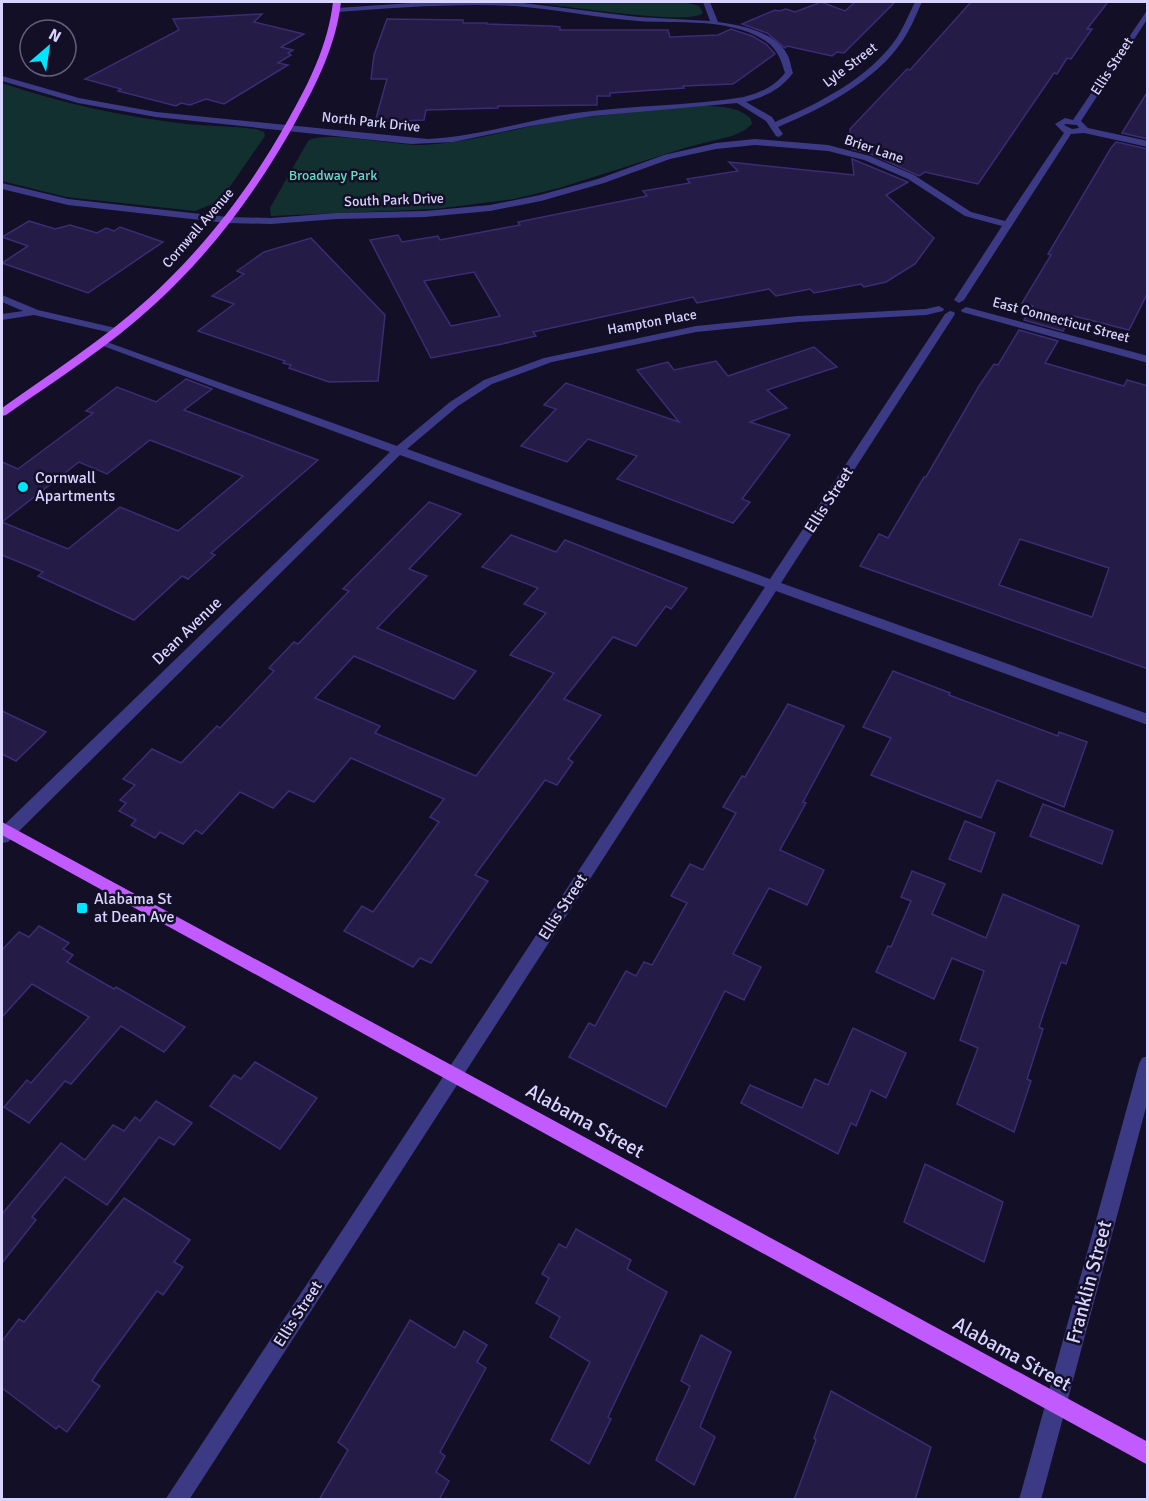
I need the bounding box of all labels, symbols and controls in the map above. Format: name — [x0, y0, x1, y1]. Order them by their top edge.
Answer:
north arrow — [18, 18, 78, 78]
text: N — [45, 24, 65, 47]
street label: Ellis Street — [1087, 34, 1137, 98]
street label: Lyle Street — [819, 39, 881, 91]
street label: North Park Drive — [321, 108, 421, 136]
street label: Brier Lane — [842, 131, 906, 167]
park label: Broadway Park — [289, 167, 377, 184]
street label: Cornwall Avenue — [159, 185, 237, 271]
street label: South Park Drive — [344, 190, 444, 210]
street label: East Connecticut Street — [991, 294, 1131, 346]
street label: Hampton Place — [606, 306, 698, 338]
street label: Ellis Street — [800, 463, 858, 537]
place label: Cornwall Apartments — [35, 468, 115, 506]
marker: Cornwall Apartments — [16, 480, 30, 494]
street label: Dean Avenue — [148, 593, 226, 669]
street label: Ellis Street — [534, 870, 592, 944]
place label: Alabama St at Dean Ave — [94, 889, 174, 927]
marker: Alabama St at Dean Ave — [75, 901, 89, 915]
street label: Alabama Street — [521, 1078, 649, 1164]
street label: Franklin Street — [1061, 1218, 1117, 1346]
street label: Ellis Street — [269, 1277, 327, 1351]
street label: Alabama Street — [948, 1311, 1076, 1397]

